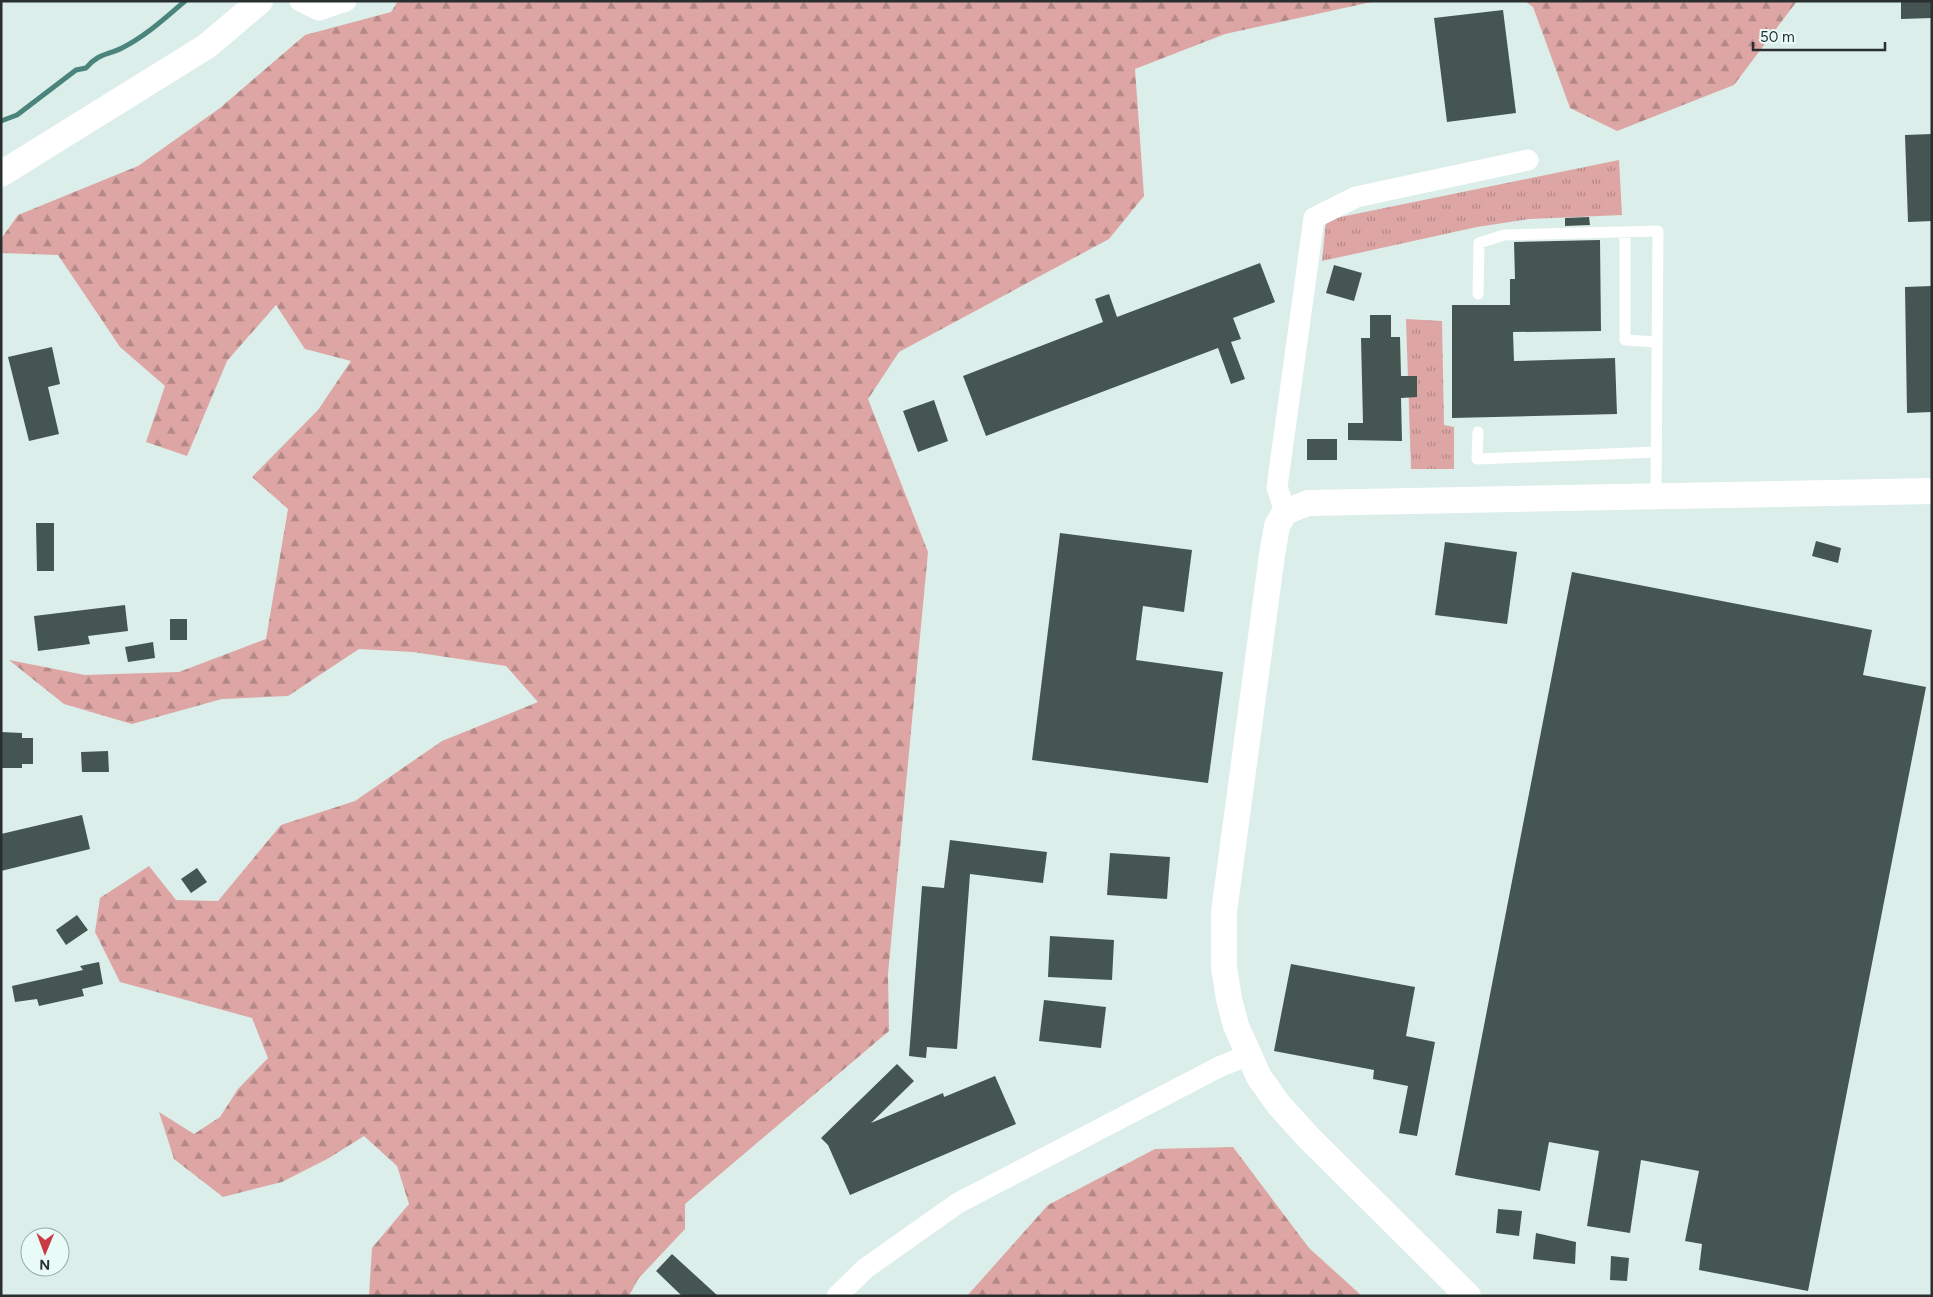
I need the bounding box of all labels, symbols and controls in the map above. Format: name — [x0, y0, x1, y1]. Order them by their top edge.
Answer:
scale bar — [1753, 20, 1886, 52]
text: 50 m — [1760, 28, 1795, 46]
north arrow — [20, 1227, 70, 1277]
text: N — [39, 1256, 50, 1273]

